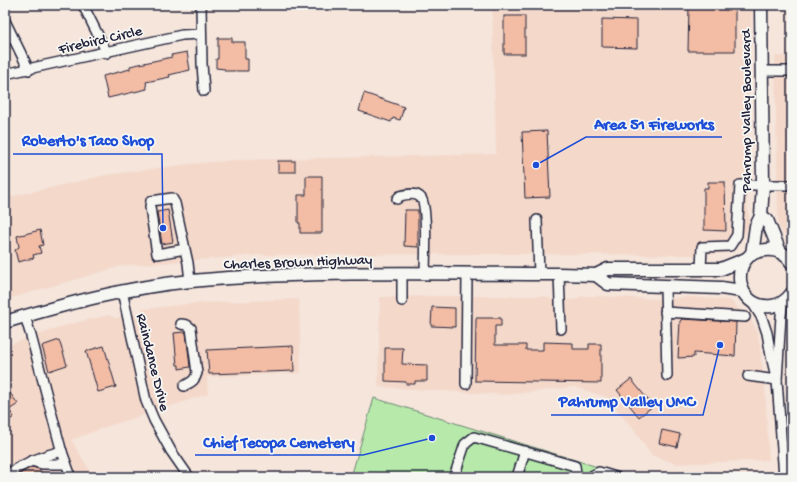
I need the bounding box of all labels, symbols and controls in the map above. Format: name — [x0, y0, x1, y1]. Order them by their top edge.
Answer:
street label: Firebird Circle — [56, 22, 144, 60]
street label: Pahrump Valley Boulevard — [738, 28, 756, 194]
callout: Area 51 Fireworks — [586, 109, 722, 137]
text: Area 51 Fireworks — [593, 117, 715, 136]
callout: Roberto's Taco Shop — [13, 126, 162, 154]
text: Roberto's Taco Shop — [21, 133, 154, 152]
street label: Charles Brown Highway — [223, 251, 373, 275]
street label: Raindance Drive — [131, 312, 173, 413]
callout: Pahrump Valley UMC — [551, 387, 703, 415]
text: Pahrump Valley UMC — [558, 394, 696, 413]
callout: Chief Tecopa Cemetery — [195, 427, 363, 455]
text: Chief Tecopa Cemetery — [202, 434, 355, 454]

